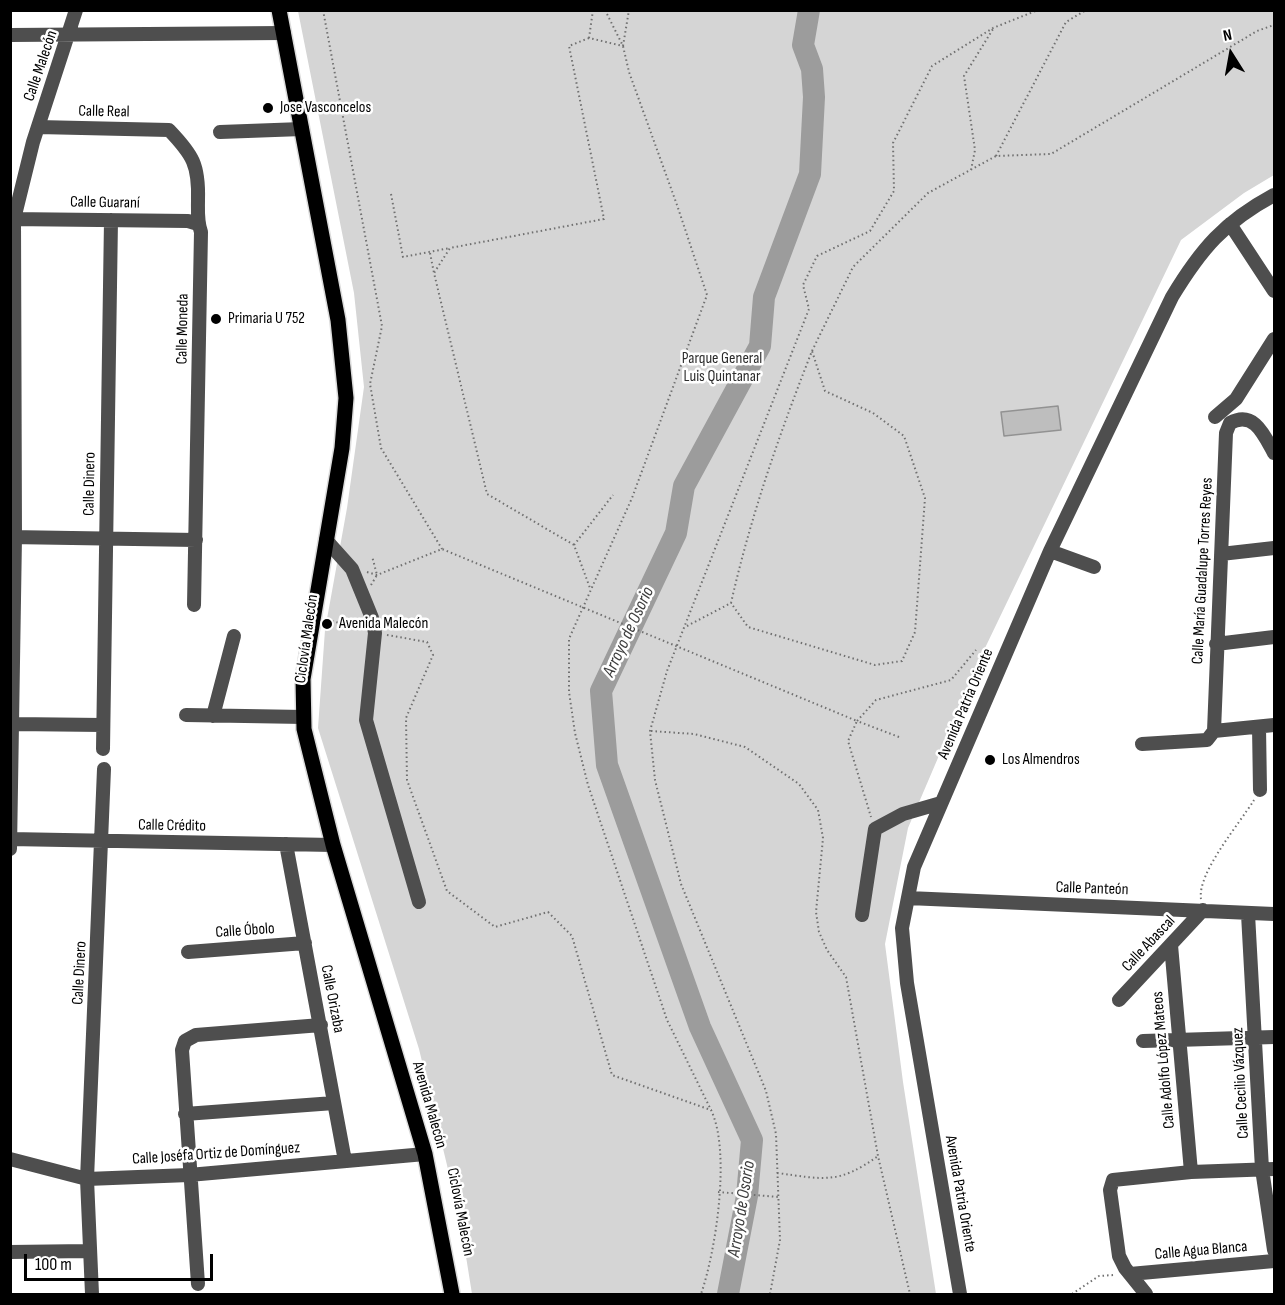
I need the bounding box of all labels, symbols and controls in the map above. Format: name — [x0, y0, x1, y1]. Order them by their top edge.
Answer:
north arrow — [1201, 24, 1261, 84]
text: N — [1221, 26, 1233, 46]
street label: Calle Malecón — [20, 28, 62, 104]
place label: Jose Vasconcelos — [280, 98, 371, 118]
marker: Jose Vasconcelos — [261, 101, 275, 115]
street label: Calle Real — [78, 102, 130, 122]
street label: Calle Guaraní — [70, 193, 140, 213]
street label: Calle Moneda — [173, 293, 193, 365]
place label: Primaria U 752 — [228, 309, 305, 329]
marker: Primaria U 752 — [209, 312, 223, 326]
park label: Parque General Luis Quintanar — [682, 349, 762, 387]
street label: Calle Dinero — [80, 452, 100, 516]
street label: Calle María Guadalupe Torres Reyes — [1189, 477, 1217, 665]
water label: Arroyo de Osorio — [599, 584, 659, 680]
street label: Ciclovía Malecón — [291, 593, 323, 685]
place label: Avenida Malecón — [339, 614, 428, 634]
marker: Avenida Malecón — [320, 617, 334, 631]
street label: Avenida Patria Oriente — [934, 646, 998, 762]
place label: Los Almendros — [1002, 750, 1080, 770]
marker: Los Almendros — [983, 753, 997, 767]
street label: Calle Crédito — [138, 816, 206, 836]
street label: Calle Panteón — [1055, 878, 1129, 900]
street label: Calle Abascal — [1118, 912, 1180, 976]
street label: Calle Óbolo — [215, 919, 275, 943]
street label: Calle Dinero — [69, 941, 91, 1005]
street label: Calle Orizaba — [316, 963, 348, 1035]
street label: Calle Adolfo López Mateos — [1148, 990, 1180, 1130]
street label: Calle Cecilio Vázquez — [1228, 1027, 1254, 1139]
street label: Avenida Malecón — [407, 1059, 451, 1151]
street label: Avenida Patria Oriente — [940, 1134, 980, 1254]
street label: Calle Joséfa Ortiz de Domínguez — [131, 1139, 301, 1169]
water label: Arroyo de Osorio — [724, 1159, 760, 1259]
street label: Ciclovía Malecón — [442, 1166, 478, 1258]
street label: Calle Agua Blanca — [1154, 1237, 1248, 1265]
scale bar — [27, 1242, 216, 1280]
text: 100 m — [35, 1254, 72, 1275]

